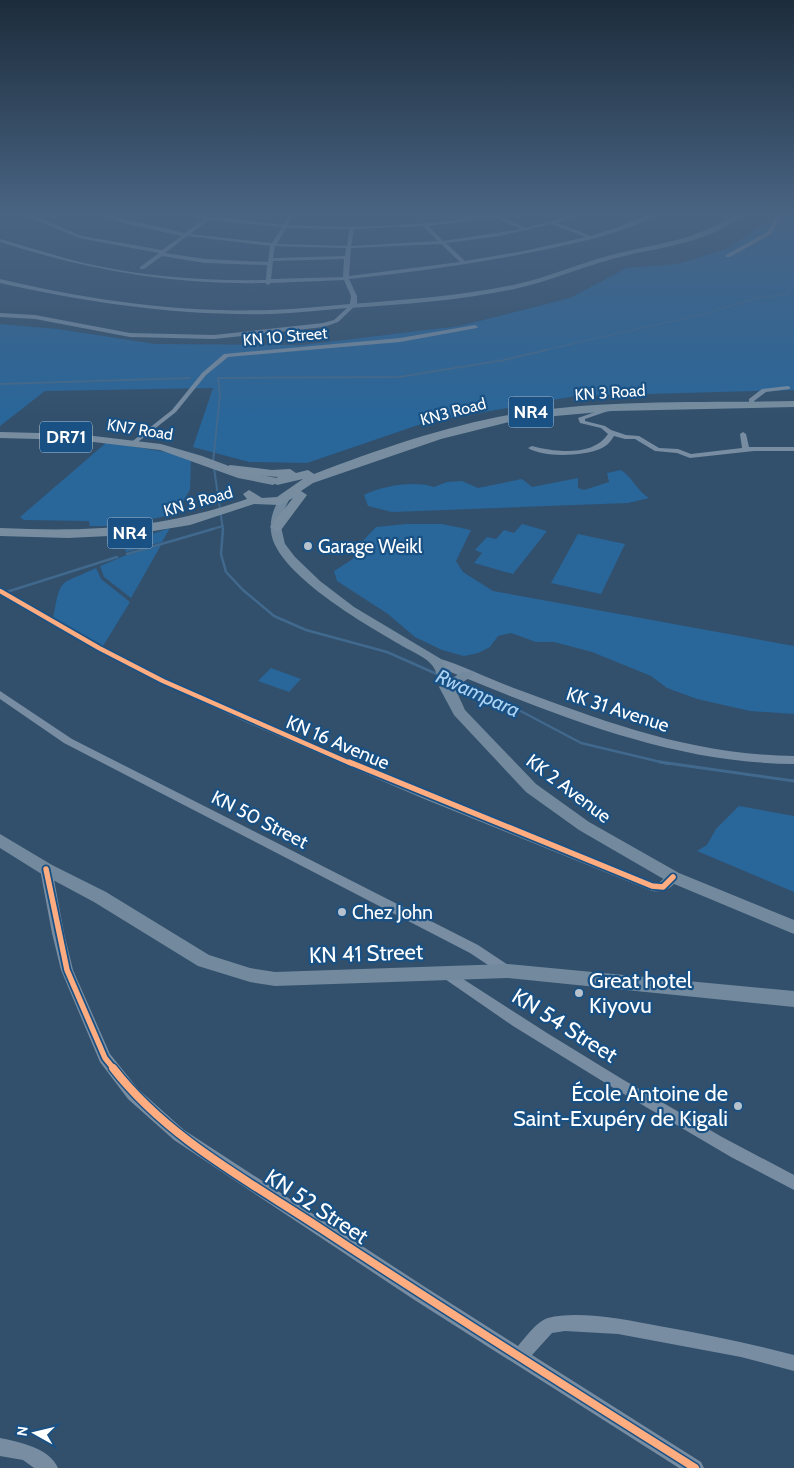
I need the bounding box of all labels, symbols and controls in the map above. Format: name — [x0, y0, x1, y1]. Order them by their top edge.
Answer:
street label: KN 10 Street — [242, 323, 329, 350]
street label: KN 3 Road — [574, 381, 646, 404]
street label: KN3 Road — [418, 394, 488, 429]
road number: NR4 — [508, 397, 554, 428]
street label: KN7 Road — [106, 415, 174, 444]
road number: DR71 — [40, 422, 92, 452]
street label: KN 3 Road — [161, 483, 235, 520]
road number: NR4 — [108, 518, 152, 548]
place label: Garage Weikl — [318, 535, 423, 558]
marker: Garage Weikl — [302, 540, 314, 552]
water label: Rwampara — [432, 664, 524, 722]
street label: KK 31 Avenue — [564, 682, 672, 737]
street label: KN 16 Avenue — [283, 710, 393, 775]
street label: KK 2 Avenue — [522, 749, 616, 828]
street label: KN 50 Street — [208, 785, 312, 854]
place label: Chez John — [352, 901, 433, 924]
marker: Chez John — [336, 906, 348, 918]
street label: KN 41 Street — [308, 938, 424, 969]
place label: Great hotel Kiyovu — [589, 967, 693, 1019]
street label: KN 54 Street — [507, 982, 623, 1069]
marker: Great hotel Kiyovu — [573, 987, 585, 999]
place label: École Antoine de Saint-Exupéry de Kigali — [513, 1080, 728, 1132]
marker: École Antoine de Saint-Exupéry de Kigali — [732, 1100, 744, 1112]
street label: KN 52 Street — [260, 1163, 374, 1250]
north arrow — [10, 1408, 60, 1458]
text: N — [13, 1425, 32, 1437]

